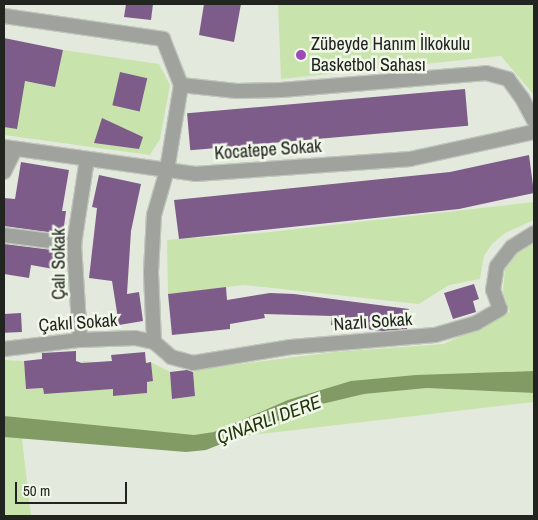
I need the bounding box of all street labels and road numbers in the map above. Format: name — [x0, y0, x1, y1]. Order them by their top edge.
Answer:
street label: Kocatepe Sokak — [214, 135, 322, 165]
street label: Çalı Sokak — [48, 228, 70, 300]
street label: Nazlı Sokak — [333, 308, 413, 336]
street label: Çakıl Sokak — [38, 309, 118, 337]

